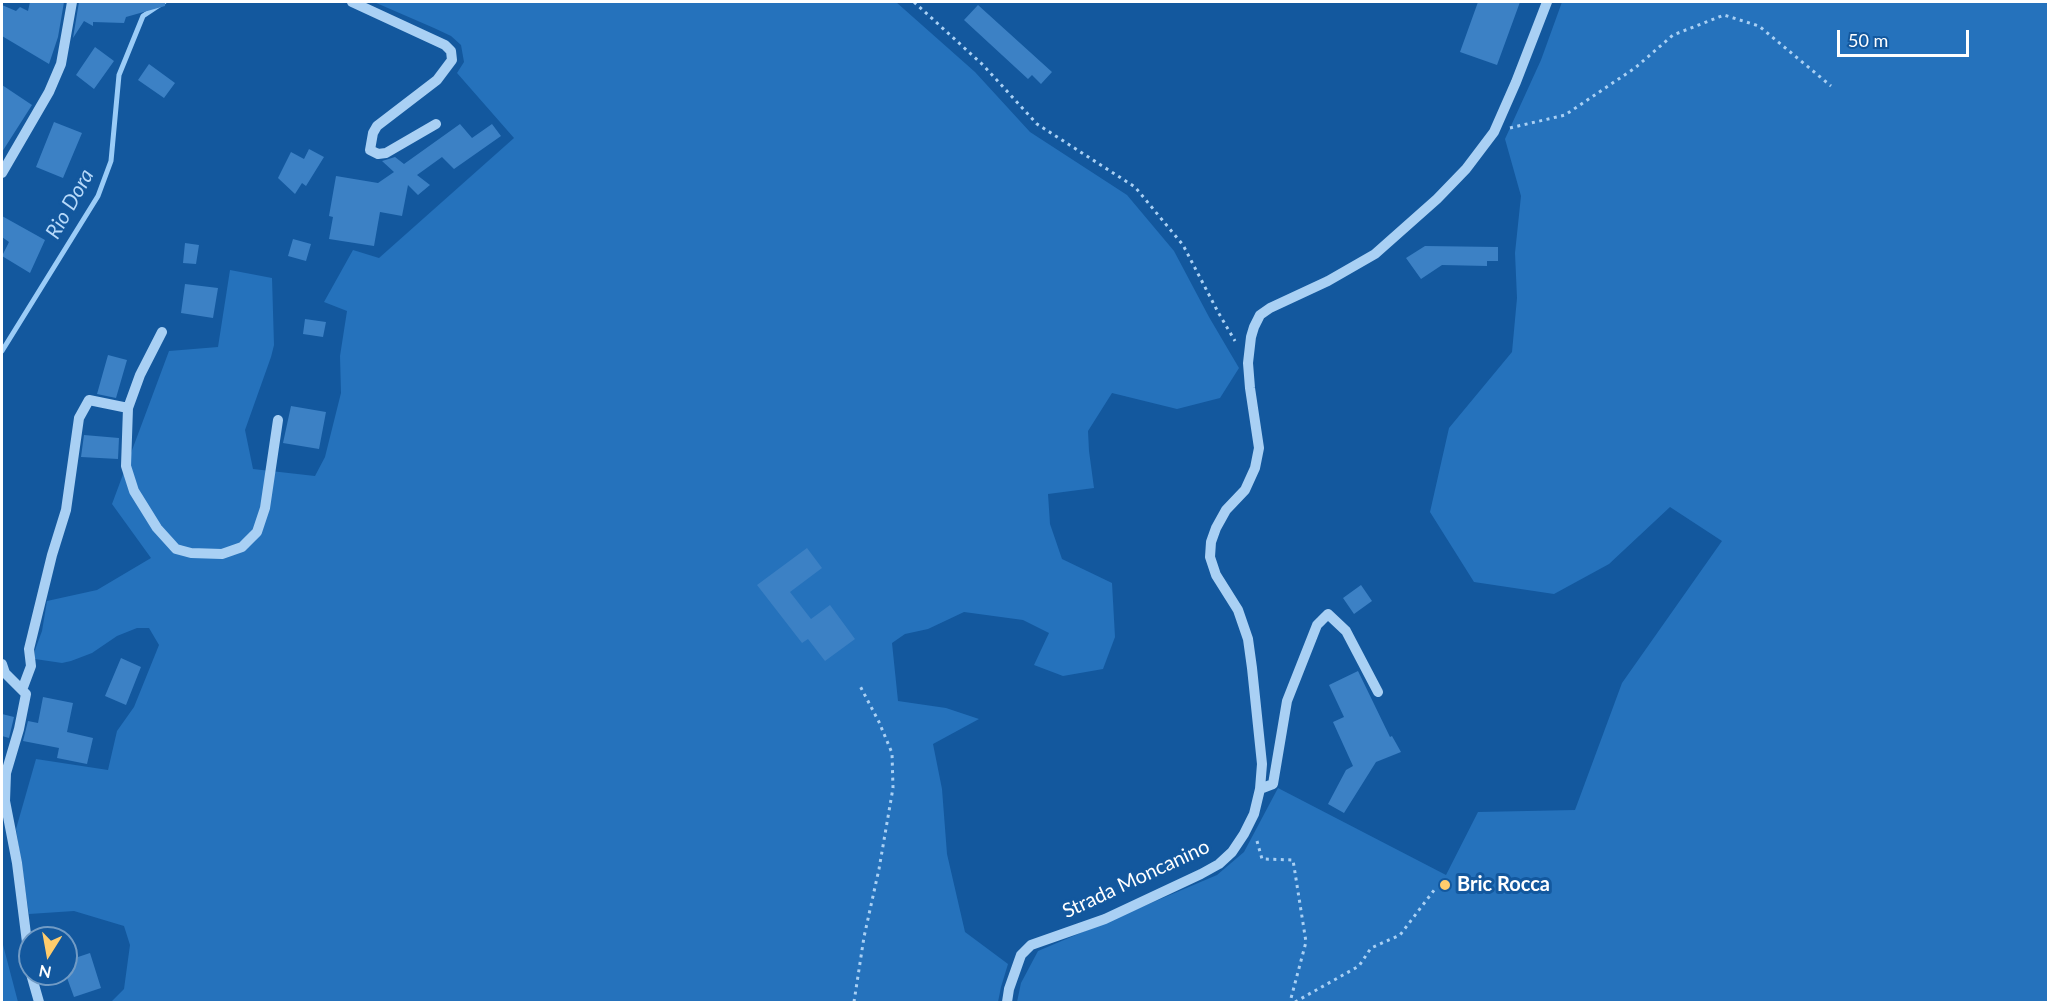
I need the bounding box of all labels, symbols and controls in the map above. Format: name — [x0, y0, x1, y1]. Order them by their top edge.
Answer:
scale bar — [1840, 18, 1972, 56]
text: 50 m — [1848, 29, 1888, 51]
water label: Rio Dora — [41, 165, 99, 243]
street label: Strada Moncanino — [1059, 834, 1213, 924]
place label: Bric Rocca — [1457, 873, 1550, 897]
marker: Bric Rocca — [1438, 878, 1452, 892]
north arrow — [18, 926, 78, 986]
text: N — [37, 962, 53, 983]

